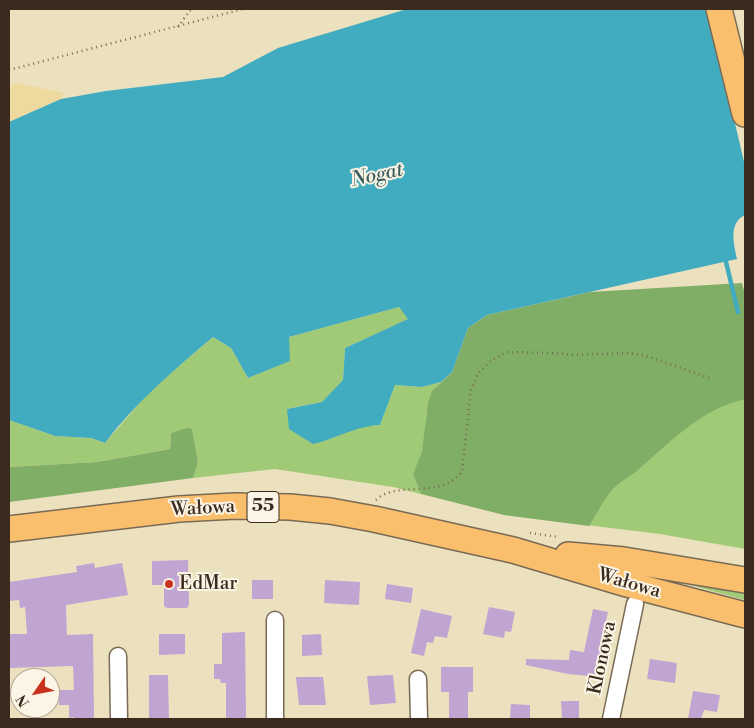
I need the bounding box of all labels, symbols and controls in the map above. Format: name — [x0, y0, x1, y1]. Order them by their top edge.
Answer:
water label: Nogat — [349, 159, 405, 193]
road number: 55 — [247, 492, 279, 522]
street label: Wałowa — [170, 496, 236, 522]
street label: Wałowa — [595, 564, 663, 604]
place label: EdMar — [179, 573, 238, 595]
marker: EdMar — [163, 578, 175, 590]
street label: Klonowa — [584, 619, 622, 697]
north arrow — [10, 668, 60, 718]
text: N — [13, 691, 34, 710]

